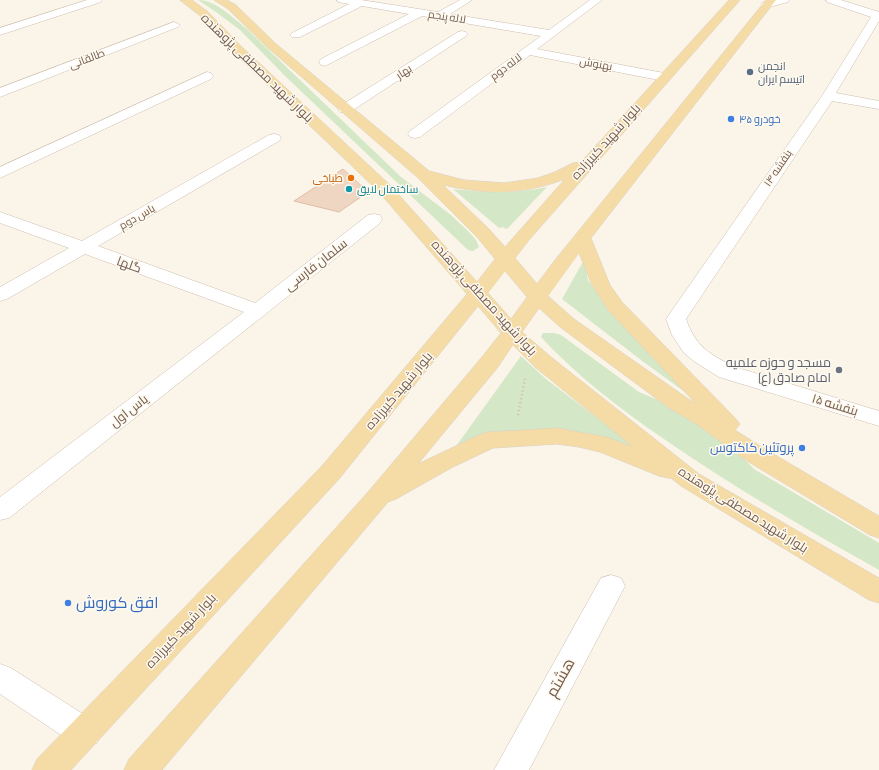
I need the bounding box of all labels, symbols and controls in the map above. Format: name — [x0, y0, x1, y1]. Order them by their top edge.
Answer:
street label: لاله پنجم — [427, 8, 467, 27]
street label: بلوار شهید مصطفی پژوهنده — [197, 10, 317, 127]
street label: طالقانی — [67, 46, 107, 72]
street label: لاله دوم — [488, 51, 525, 84]
street label: بهنوش — [579, 55, 613, 73]
place label: انجمن اتیسم ایران — [758, 60, 805, 87]
street label: بهار — [393, 62, 414, 82]
marker: انجمن اتیسم ایران — [745, 67, 755, 77]
street label: بلوار شهید کبیرزاده — [568, 101, 644, 183]
place label: خودرو ۴۵ — [739, 113, 781, 126]
marker: خودرو ۴۵ — [726, 114, 736, 124]
street label: بنفشه ۱۴ — [761, 147, 795, 189]
place label: طباخی — [313, 172, 343, 185]
marker: طباخی — [346, 173, 356, 183]
place label: ساختمان لایق — [357, 183, 418, 196]
marker: ساختمان لایق — [344, 184, 354, 194]
street label: یاس دوم — [117, 201, 158, 233]
street label: سلمان فارسی — [281, 235, 351, 295]
street label: بلوار شهید مصطفی پژوهنده — [427, 237, 540, 360]
street label: گلها — [114, 253, 144, 277]
street label: بلوار شهید کبیرزاده — [362, 349, 436, 433]
place label: مسجد و حوزه علمیه امام صادق (ع) — [726, 355, 831, 387]
marker: مسجد و حوزه علمیه امام صادق (ع) — [834, 365, 844, 375]
street label: بنفشه ۱۵ — [810, 390, 860, 420]
street label: یاس اول — [107, 391, 152, 431]
place label: پروتئین کاکتوس — [710, 440, 795, 457]
marker: پروتئین کاکتوس — [797, 443, 807, 453]
street label: بلوار شهید مصطفی پژوهنده — [674, 463, 811, 557]
street label: بلوار شهید کبیرزاده — [142, 590, 220, 672]
place label: افق کوروش — [76, 594, 158, 613]
marker: افق کوروش — [63, 598, 73, 608]
street label: هشتم — [543, 655, 580, 701]

